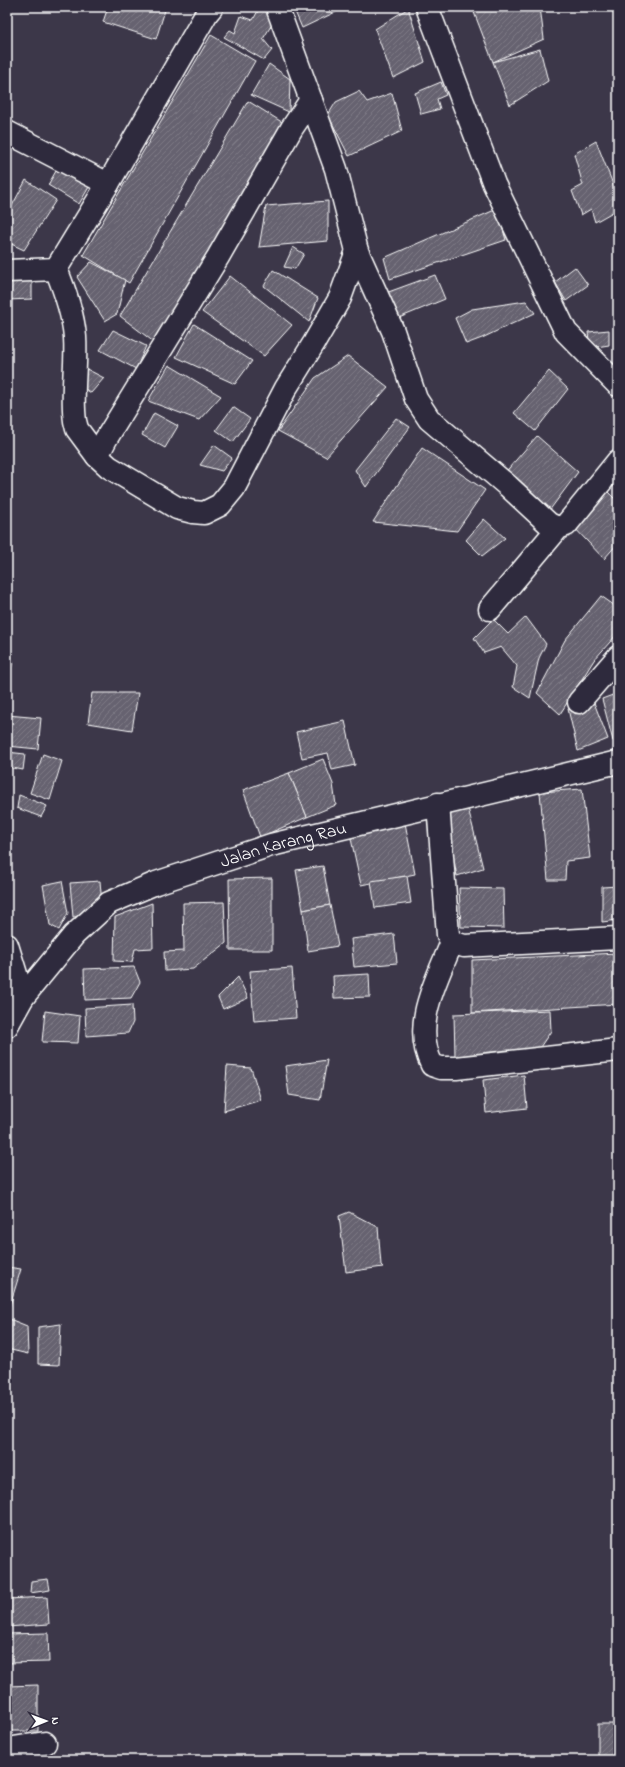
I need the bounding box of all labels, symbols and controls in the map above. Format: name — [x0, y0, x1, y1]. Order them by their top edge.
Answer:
street label: Jalan Karang Rau — [217, 816, 349, 876]
north arrow — [26, 1701, 66, 1741]
text: N — [47, 1717, 63, 1725]

